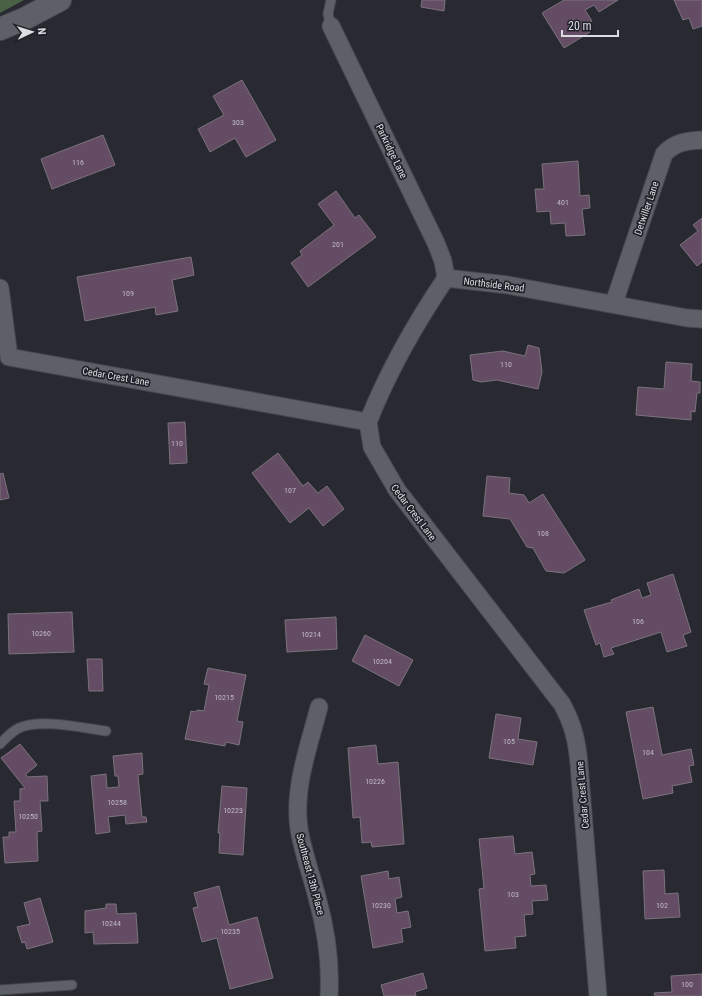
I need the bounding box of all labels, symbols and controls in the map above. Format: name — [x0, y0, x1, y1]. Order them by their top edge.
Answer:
north arrow — [12, 12, 52, 52]
scale bar — [562, 12, 618, 38]
text: 20 m — [568, 19, 592, 33]
text: N — [35, 28, 48, 35]
house number: 303 — [232, 118, 244, 127]
street label: Parkridge Lane — [374, 122, 410, 180]
house number: 116 — [72, 158, 84, 167]
street label: Detwiller Lane — [632, 180, 661, 236]
house number: 401 — [557, 198, 569, 207]
house number: 201 — [332, 240, 344, 249]
street label: Northside Road — [463, 275, 525, 294]
house number: 109 — [122, 289, 134, 298]
house number: 110 — [500, 360, 512, 369]
street label: Cedar Crest Lane — [82, 365, 150, 388]
house number: 110 — [171, 439, 183, 448]
street label: Cedar Crest Lane — [389, 482, 439, 543]
house number: 107 — [284, 486, 296, 495]
house number: 108 — [537, 529, 549, 538]
house number: 106 — [632, 617, 644, 626]
house number: 10260 — [31, 629, 51, 638]
house number: 10214 — [301, 630, 321, 639]
house number: 10204 — [372, 657, 392, 666]
house number: 10215 — [214, 693, 234, 702]
house number: 105 — [503, 737, 515, 746]
house number: 104 — [642, 748, 654, 757]
street label: Cedar Crest Lane — [574, 760, 591, 829]
house number: 10226 — [365, 777, 385, 786]
house number: 10258 — [107, 798, 127, 807]
house number: 10223 — [223, 806, 243, 815]
house number: 10250 — [18, 812, 38, 821]
street label: Southeast 13th Place — [294, 832, 327, 916]
house number: 103 — [507, 890, 519, 899]
house number: 10230 — [371, 901, 391, 910]
house number: 102 — [656, 901, 668, 910]
house number: 10244 — [101, 919, 121, 928]
house number: 10235 — [220, 927, 240, 936]
house number: 100 — [681, 980, 693, 989]

